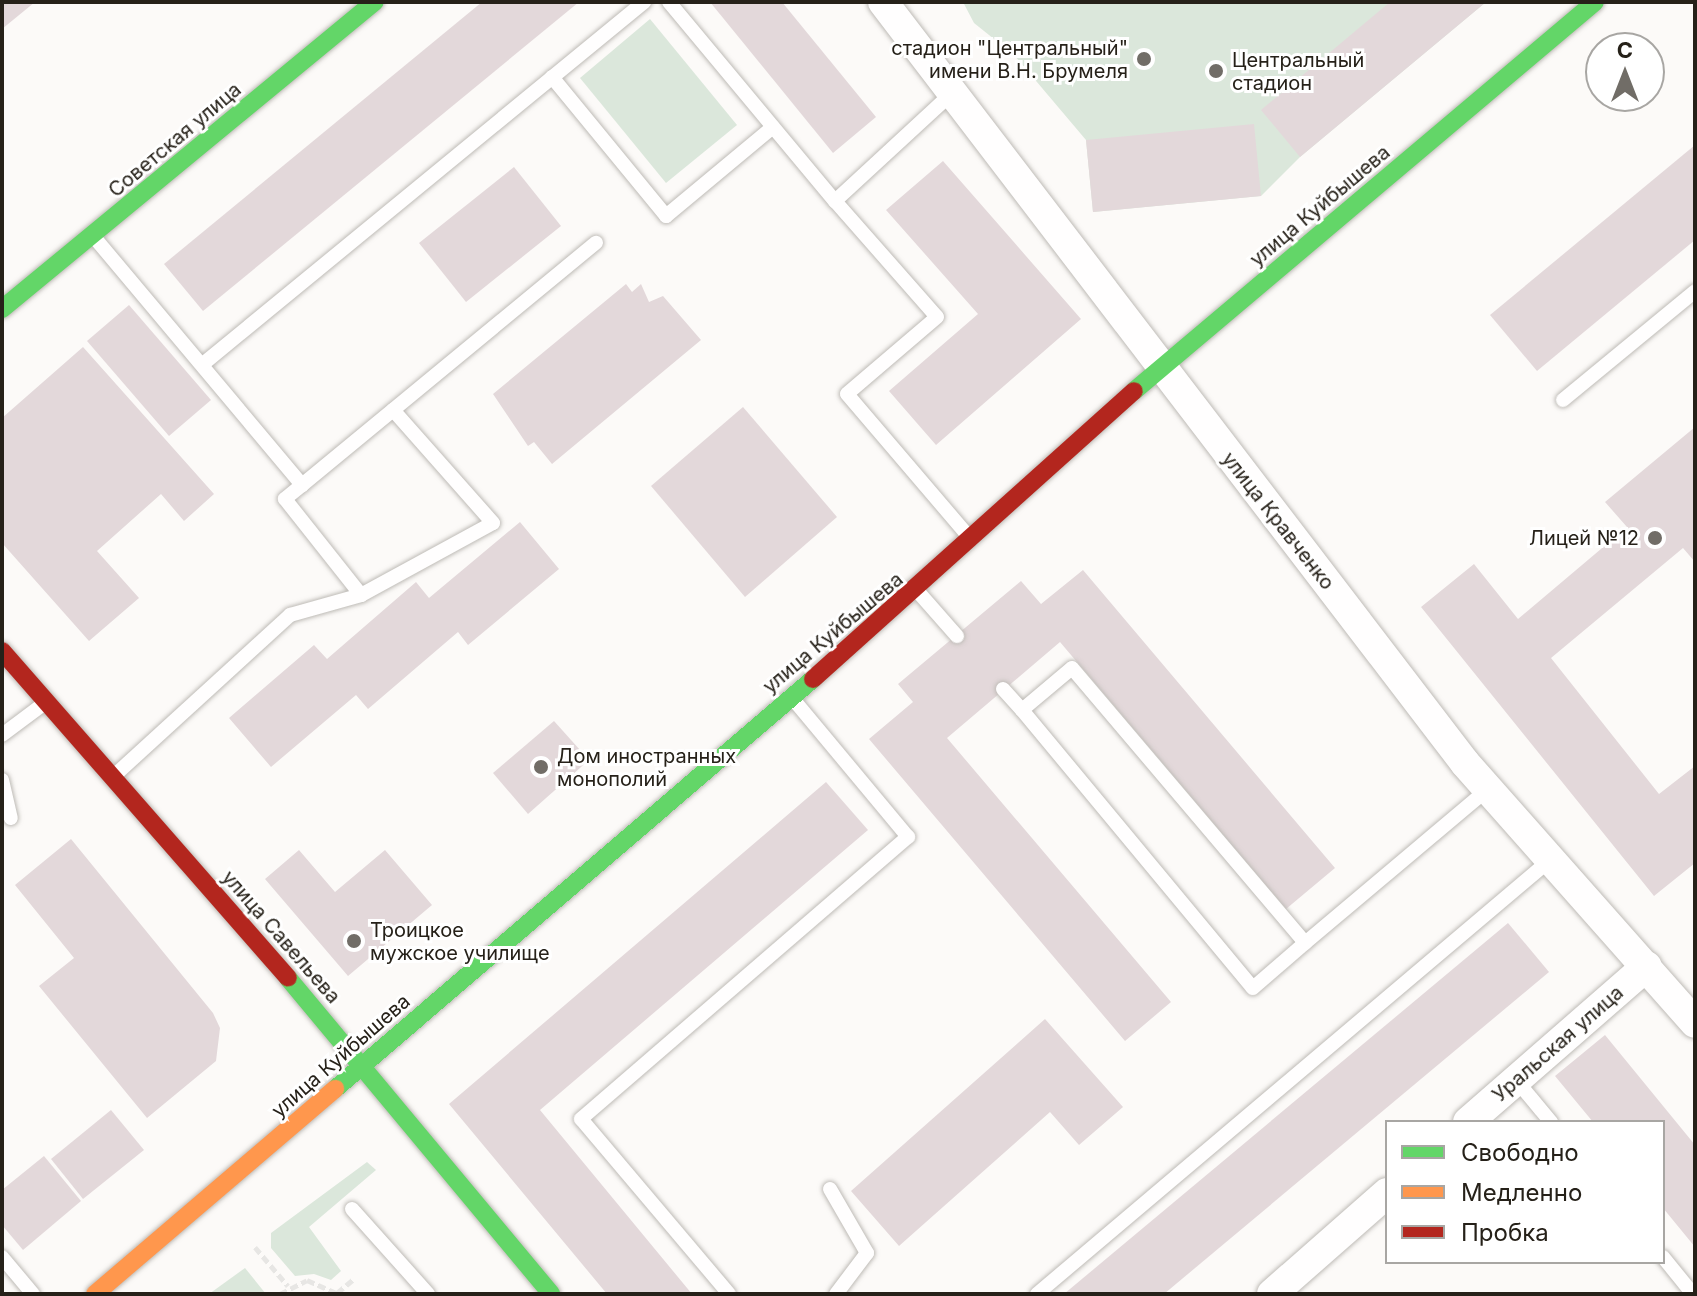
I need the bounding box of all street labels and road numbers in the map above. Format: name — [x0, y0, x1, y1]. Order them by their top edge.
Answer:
street label: Советская улица — [104, 78, 246, 202]
street label: улица Куйбышева — [1245, 140, 1395, 272]
street label: улица Кравченко — [1217, 447, 1339, 595]
street label: улица Куйбышева — [758, 567, 908, 699]
street label: улица Савельева — [217, 866, 345, 1008]
street label: Уральская улица — [1488, 981, 1628, 1107]
street label: улица Куйбышева — [267, 989, 415, 1123]

